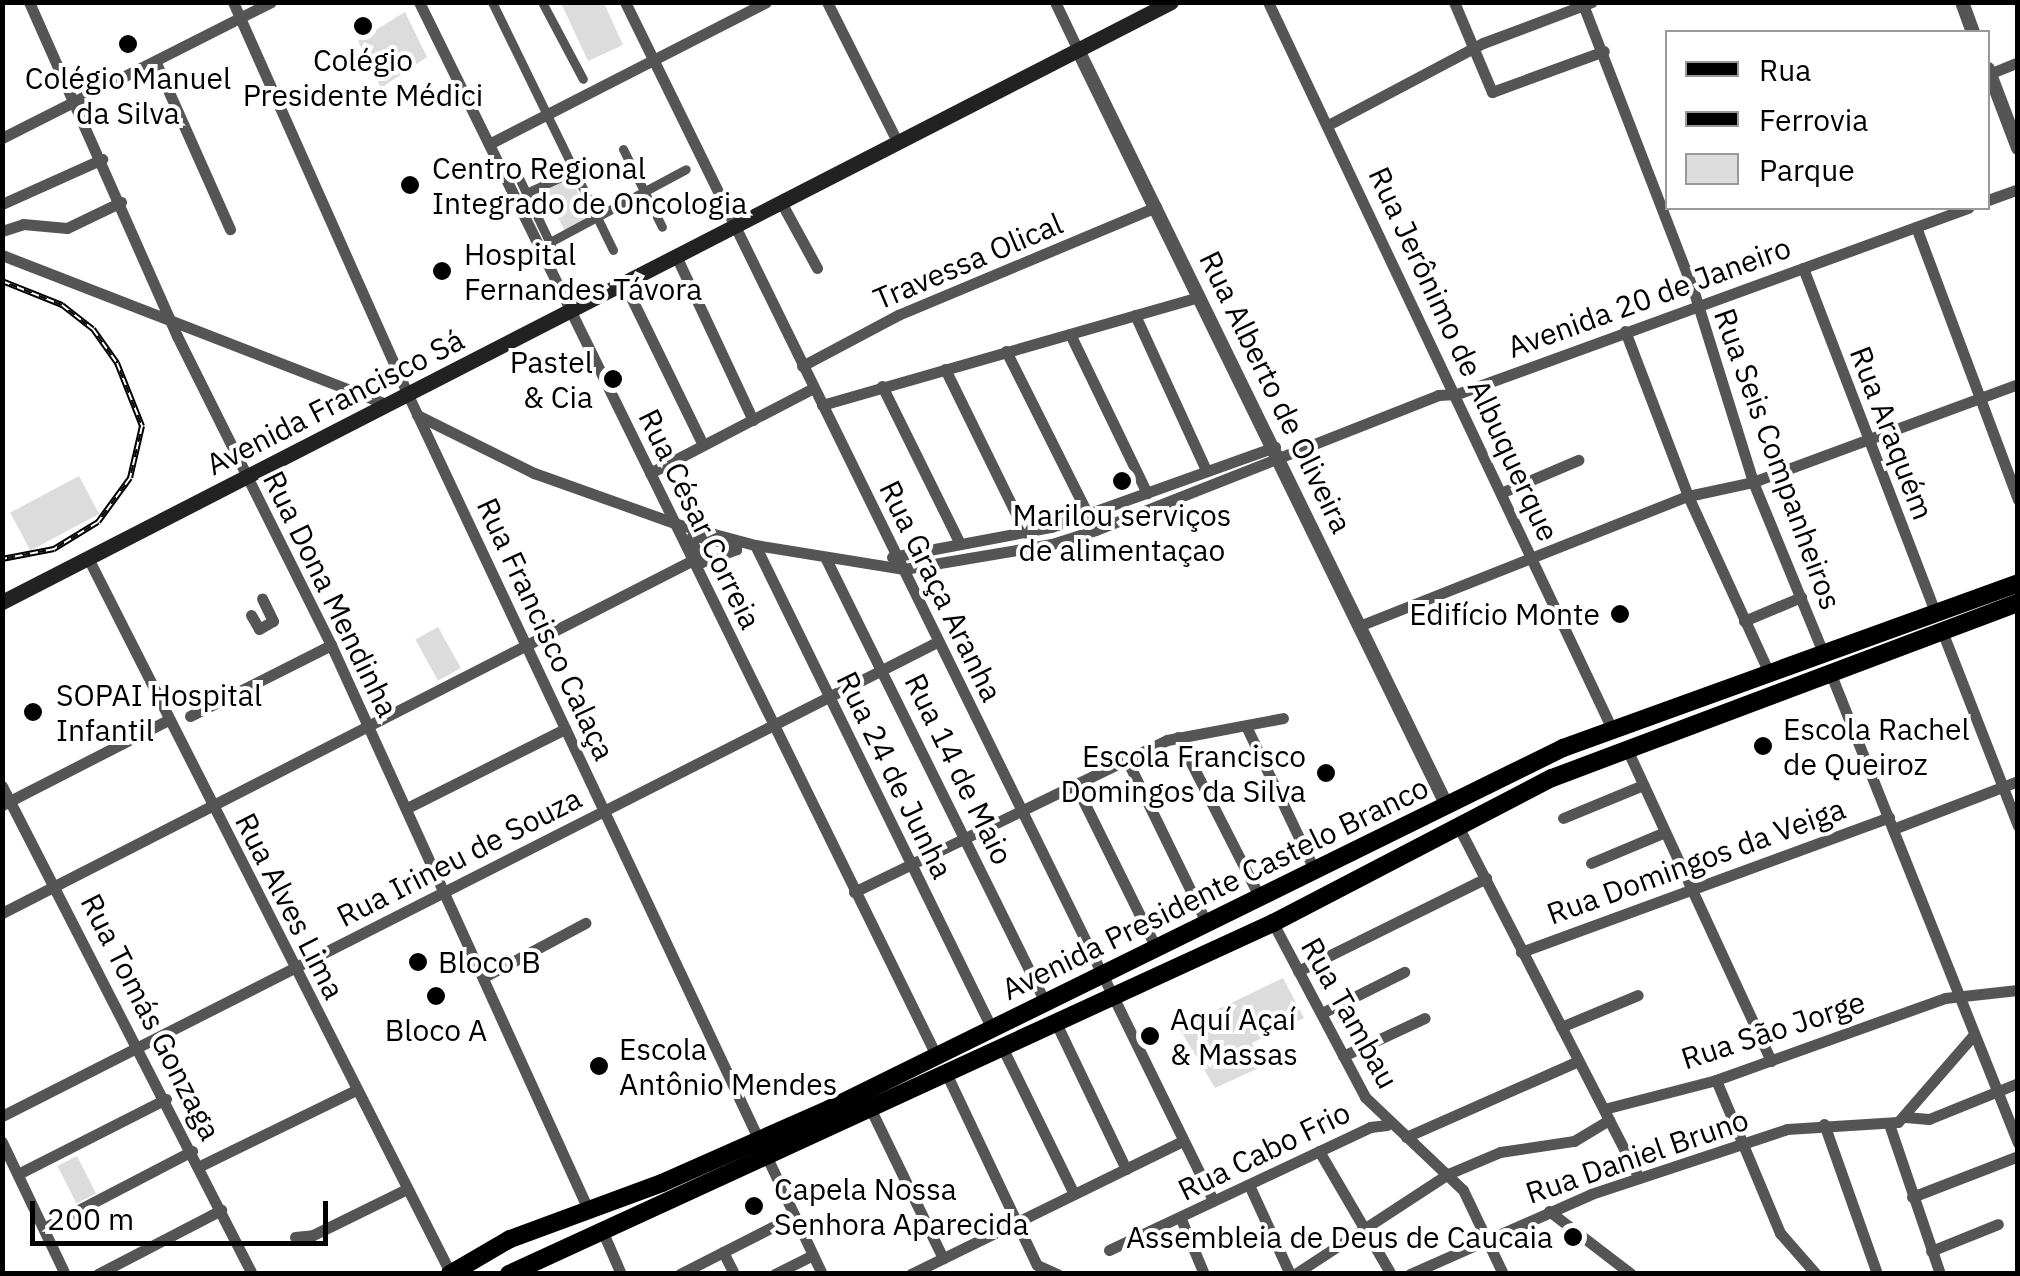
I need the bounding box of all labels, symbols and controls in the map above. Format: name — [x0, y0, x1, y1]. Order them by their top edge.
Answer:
marker: Colégio Presidente Médici — [352, 15, 374, 37]
legend — [1665, 30, 1990, 210]
marker: Colégio Manuel da Silva — [117, 33, 139, 55]
place label: Colégio Presidente Médici — [243, 42, 483, 112]
text: Rua — [1759, 50, 1811, 89]
place label: Colégio Manuel da Silva — [25, 60, 231, 130]
text: Ferrovia — [1759, 100, 1868, 139]
place label: Centro Regional Integrado de Oncologia — [432, 150, 747, 220]
text: Parque — [1759, 150, 1855, 189]
street label: Rua Jerônimo de Albuquerque — [1361, 161, 1567, 547]
marker: Centro Regional Integrado de Oncologia — [397, 172, 423, 198]
street label: Travessa Olical — [868, 205, 1068, 317]
street label: Avenida 20 de Janeiro — [1503, 229, 1795, 365]
place label: Hospital Fernandes Távora — [464, 236, 702, 306]
street label: Rua Alberto de Oliveira — [1192, 245, 1360, 539]
marker: Hospital Fernandes Távora — [429, 258, 455, 284]
street label: Rua Seis Companheiros — [1707, 304, 1849, 614]
street label: Avenida Francisco Sá — [200, 321, 470, 483]
street label: Rua Araquém — [1842, 341, 1942, 525]
place label: Pastel & Cia — [510, 344, 593, 414]
marker: Pastel & Cia — [602, 368, 624, 390]
street label: Rua César Correia — [631, 403, 769, 635]
street label: Rua Dona Mendinha — [256, 465, 406, 723]
marker: Marilou serviços de alimentaçao — [1111, 470, 1133, 492]
street label: Rua Graça Aranha — [872, 475, 1010, 707]
street label: Rua Francisco Calaça — [469, 492, 623, 766]
place label: Marilou serviços de alimentaçao — [1013, 497, 1231, 568]
place label: Edifício Monte — [1409, 596, 1600, 632]
marker: Edifício Monte — [1609, 603, 1631, 625]
street label: Rua 24 de Junha — [829, 666, 961, 884]
street label: Rua 14 de Maio — [897, 668, 1021, 870]
place label: SOPAI Hospital Infantil — [56, 677, 262, 748]
marker: SOPAI Hospital Infantil — [20, 699, 46, 725]
place label: Escola Rachel de Queiroz — [1783, 711, 1970, 782]
marker: Escola Rachel de Queiroz — [1752, 735, 1774, 757]
place label: Escola Francisco Domingos da Silva — [1060, 738, 1306, 808]
marker: Escola Francisco Domingos da Silva — [1315, 762, 1337, 784]
street label: Avenida Presidente Castelo Branco — [996, 769, 1434, 1007]
street label: Rua Irineu de Souza — [331, 780, 587, 934]
street label: Rua Domingos da Veiga — [1542, 790, 1850, 932]
street label: Rua Alves Lima — [228, 807, 352, 1005]
street label: Rua Tomás Gonzaga — [73, 888, 229, 1146]
street label: Rua Tambau — [1294, 931, 1406, 1095]
place label: Bloco B — [438, 944, 541, 980]
marker: Bloco B — [407, 951, 429, 973]
street label: Rua São Jorge — [1677, 983, 1869, 1077]
marker: Bloco A — [425, 985, 447, 1007]
place label: Aquí Açaí & Massas — [1170, 1001, 1298, 1072]
place label: Bloco A — [385, 1012, 487, 1048]
marker: Aquí Açaí & Massas — [1139, 1025, 1161, 1047]
place label: Escola Antônio Mendes — [619, 1031, 837, 1102]
marker: Escola Antônio Mendes — [588, 1055, 610, 1077]
street label: Rua Cabo Frio — [1172, 1094, 1356, 1208]
street label: Rua Daniel Bruno — [1521, 1101, 1753, 1211]
place label: Capela Nossa Senhora Aparecida — [774, 1171, 1029, 1242]
scale bar — [35, 1181, 332, 1243]
marker: Capela Nossa Senhora Aparecida — [743, 1195, 765, 1217]
text: 200 m — [47, 1199, 134, 1238]
place label: Assembleia de Deus de Caucaia — [1126, 1219, 1553, 1255]
marker: Assembleia de Deus de Caucaia — [1562, 1226, 1584, 1248]

